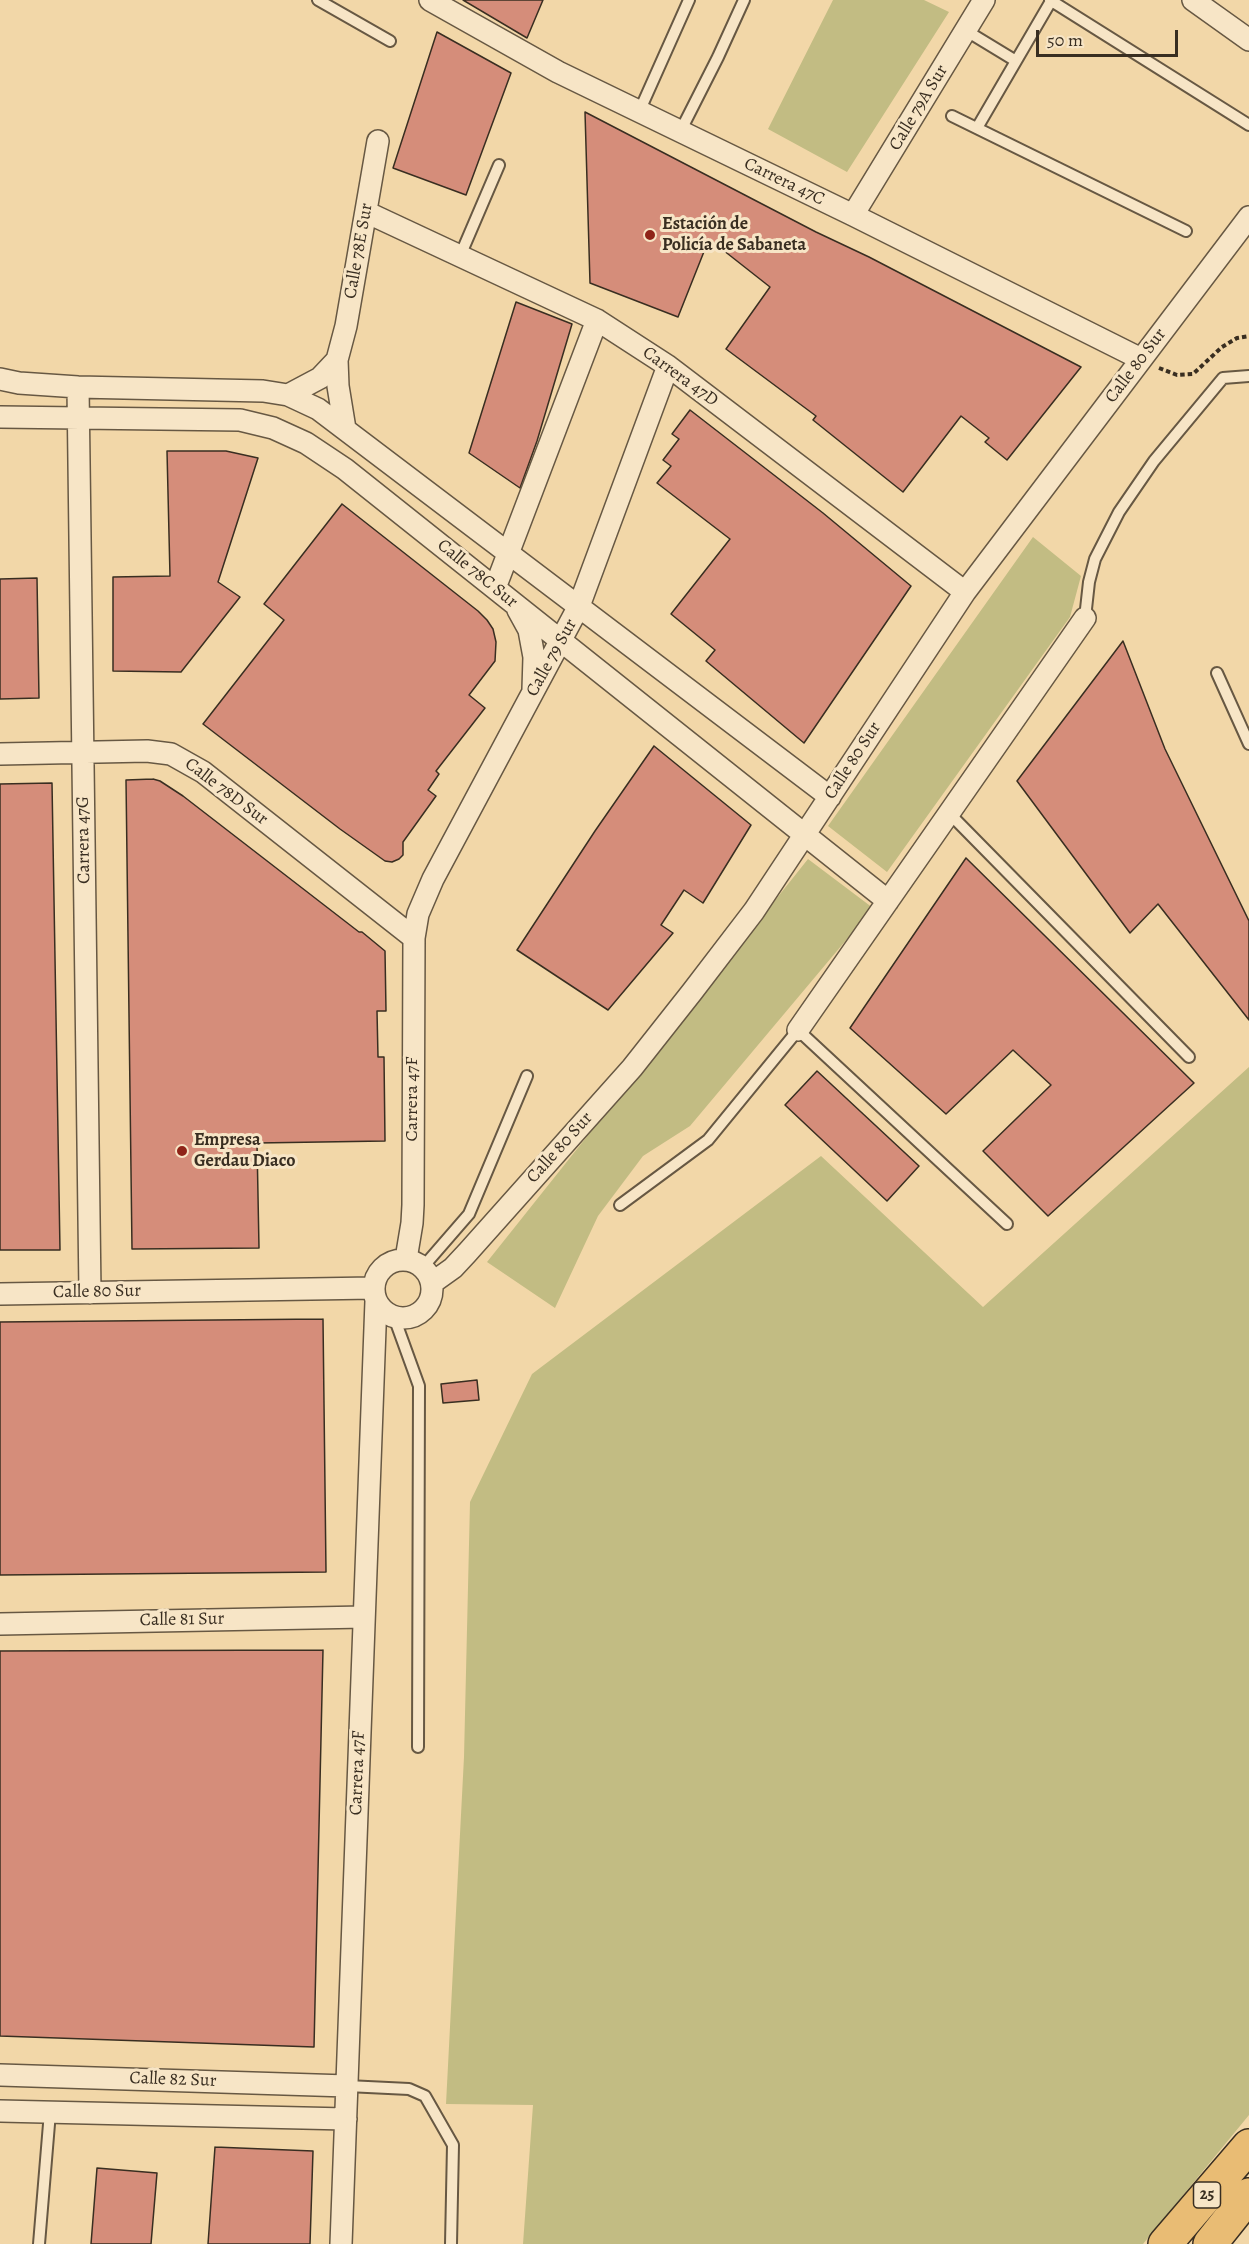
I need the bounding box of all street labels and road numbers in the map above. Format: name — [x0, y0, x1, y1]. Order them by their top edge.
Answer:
street label: Calle 79A Sur — [885, 61, 953, 155]
street label: Carrera 47C — [740, 153, 828, 211]
street label: Calle 78E Sur — [340, 201, 378, 301]
street label: Calle 80 Sur — [1101, 324, 1171, 408]
street label: Carrera 47D — [638, 342, 722, 412]
street label: Calle 78C Sur — [432, 535, 522, 613]
street label: Calle 79 Sur — [522, 615, 582, 701]
street label: Calle 80 Sur — [820, 718, 886, 804]
street label: Calle 78D Sur — [180, 754, 272, 830]
street label: Carrera 47G — [72, 796, 96, 884]
street label: Carrera 47F — [402, 1057, 424, 1141]
street label: Calle 80 Sur — [522, 1108, 598, 1188]
street label: Calle 80 Sur — [53, 1280, 141, 1304]
street label: Calle 81 Sur — [139, 1608, 225, 1632]
street label: Carrera 47F — [346, 1730, 370, 1816]
street label: Calle 82 Sur — [129, 2068, 217, 2092]
road number: 25 — [1194, 2182, 1220, 2208]

